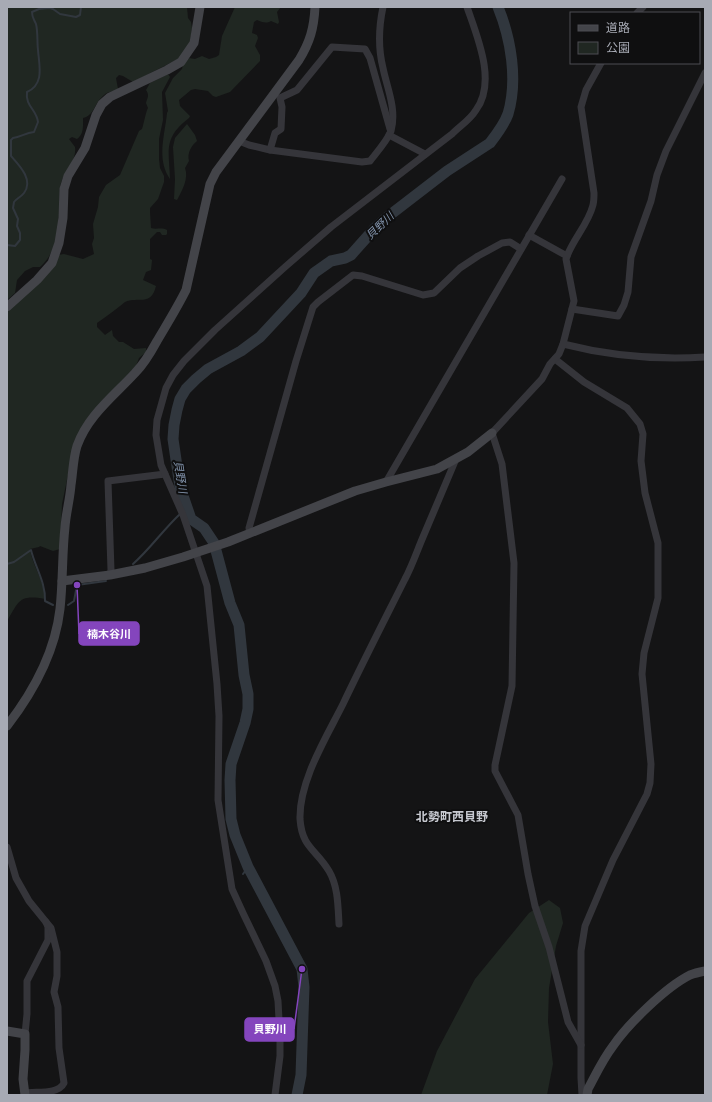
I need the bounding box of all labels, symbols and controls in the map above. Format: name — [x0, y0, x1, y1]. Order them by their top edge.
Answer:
legend — [570, 12, 700, 64]
text: 道路 — [606, 21, 630, 35]
text: 公園 — [606, 41, 630, 55]
water label: 貝野川 — [364, 209, 397, 242]
water label: 貝野川 — [171, 460, 189, 495]
callout: 楠木谷川 — [79, 622, 139, 645]
text: 楠木谷川 — [87, 628, 131, 641]
district label: 北勢町西貝野 — [416, 810, 488, 824]
callout: 貝野川 — [245, 1018, 294, 1041]
text: 貝野川 — [254, 1023, 287, 1036]

